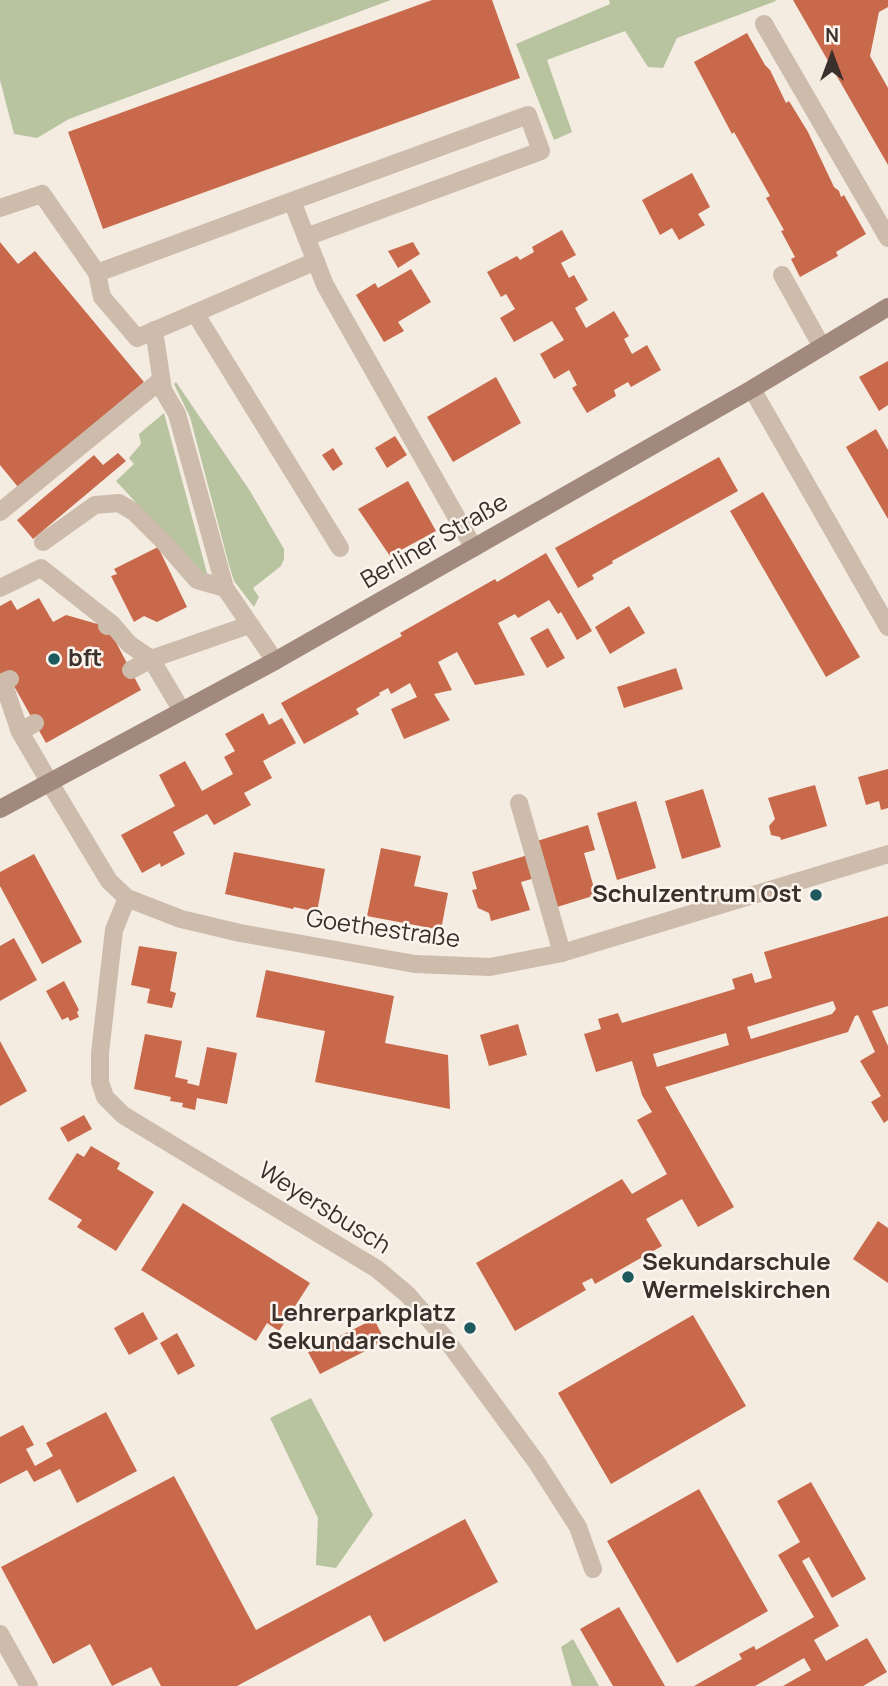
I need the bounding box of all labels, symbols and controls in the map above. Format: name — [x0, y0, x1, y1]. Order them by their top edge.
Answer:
north arrow — [797, 21, 867, 91]
text: N — [825, 22, 839, 48]
street label: Berliner Straße — [357, 488, 513, 596]
place label: bft — [68, 645, 102, 673]
marker: bft — [46, 651, 62, 667]
place label: Schulzentrum Ost — [592, 881, 802, 909]
marker: Schulzentrum Ost — [808, 887, 824, 903]
street label: Goethestraße — [304, 905, 462, 955]
street label: Weyersbusch — [253, 1157, 395, 1261]
place label: Sekundarschule Wermelskirchen — [642, 1249, 831, 1305]
marker: Sekundarschule Wermelskirchen — [620, 1269, 636, 1285]
place label: Lehrerparkplatz Sekundarschule — [267, 1300, 456, 1356]
marker: Lehrerparkplatz Sekundarschule — [462, 1320, 478, 1336]

